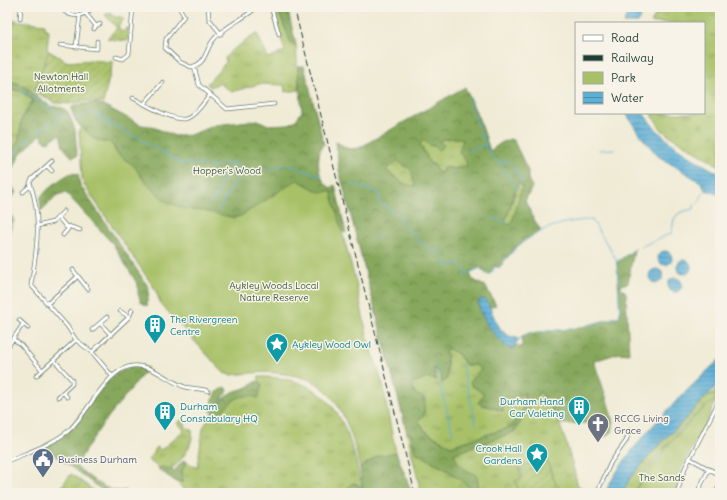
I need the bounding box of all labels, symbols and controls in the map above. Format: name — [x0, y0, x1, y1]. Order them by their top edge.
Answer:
legend — [575, 22, 705, 114]
text: Road — [611, 30, 639, 45]
text: Railway — [611, 50, 654, 65]
park label: Newton Hall Allotments — [34, 70, 88, 95]
text: Park — [611, 70, 636, 85]
text: Water — [611, 90, 644, 105]
park label: Hopper's Wood — [193, 164, 261, 177]
park label: Aykley Woods Local Nature Reserve — [229, 279, 319, 304]
building icon: The Rivergreen Centre — [142, 312, 168, 345]
place label: The Rivergreen Centre — [170, 313, 238, 338]
place icon: Aykley Wood Owl — [264, 331, 290, 364]
place label: Aykley Wood Owl — [292, 338, 371, 351]
building icon: Durham Hand Car Valeting — [566, 394, 592, 427]
place label: Durham Hand Car Valeting — [500, 395, 564, 420]
building icon: Durham Constabulary HQ — [152, 399, 178, 432]
place label: Durham Constabulary HQ — [180, 400, 258, 425]
church icon: RCCG Living Grace — [585, 411, 611, 444]
place label: RCCG Living Grace — [614, 412, 669, 437]
place icon: Crook Hall Gardens — [524, 441, 550, 474]
place label: Crook Hall Gardens — [475, 442, 522, 467]
public building icon: Business Durham — [30, 446, 56, 479]
place label: Business Durham — [58, 453, 137, 466]
park label: The Sands — [639, 471, 686, 484]

